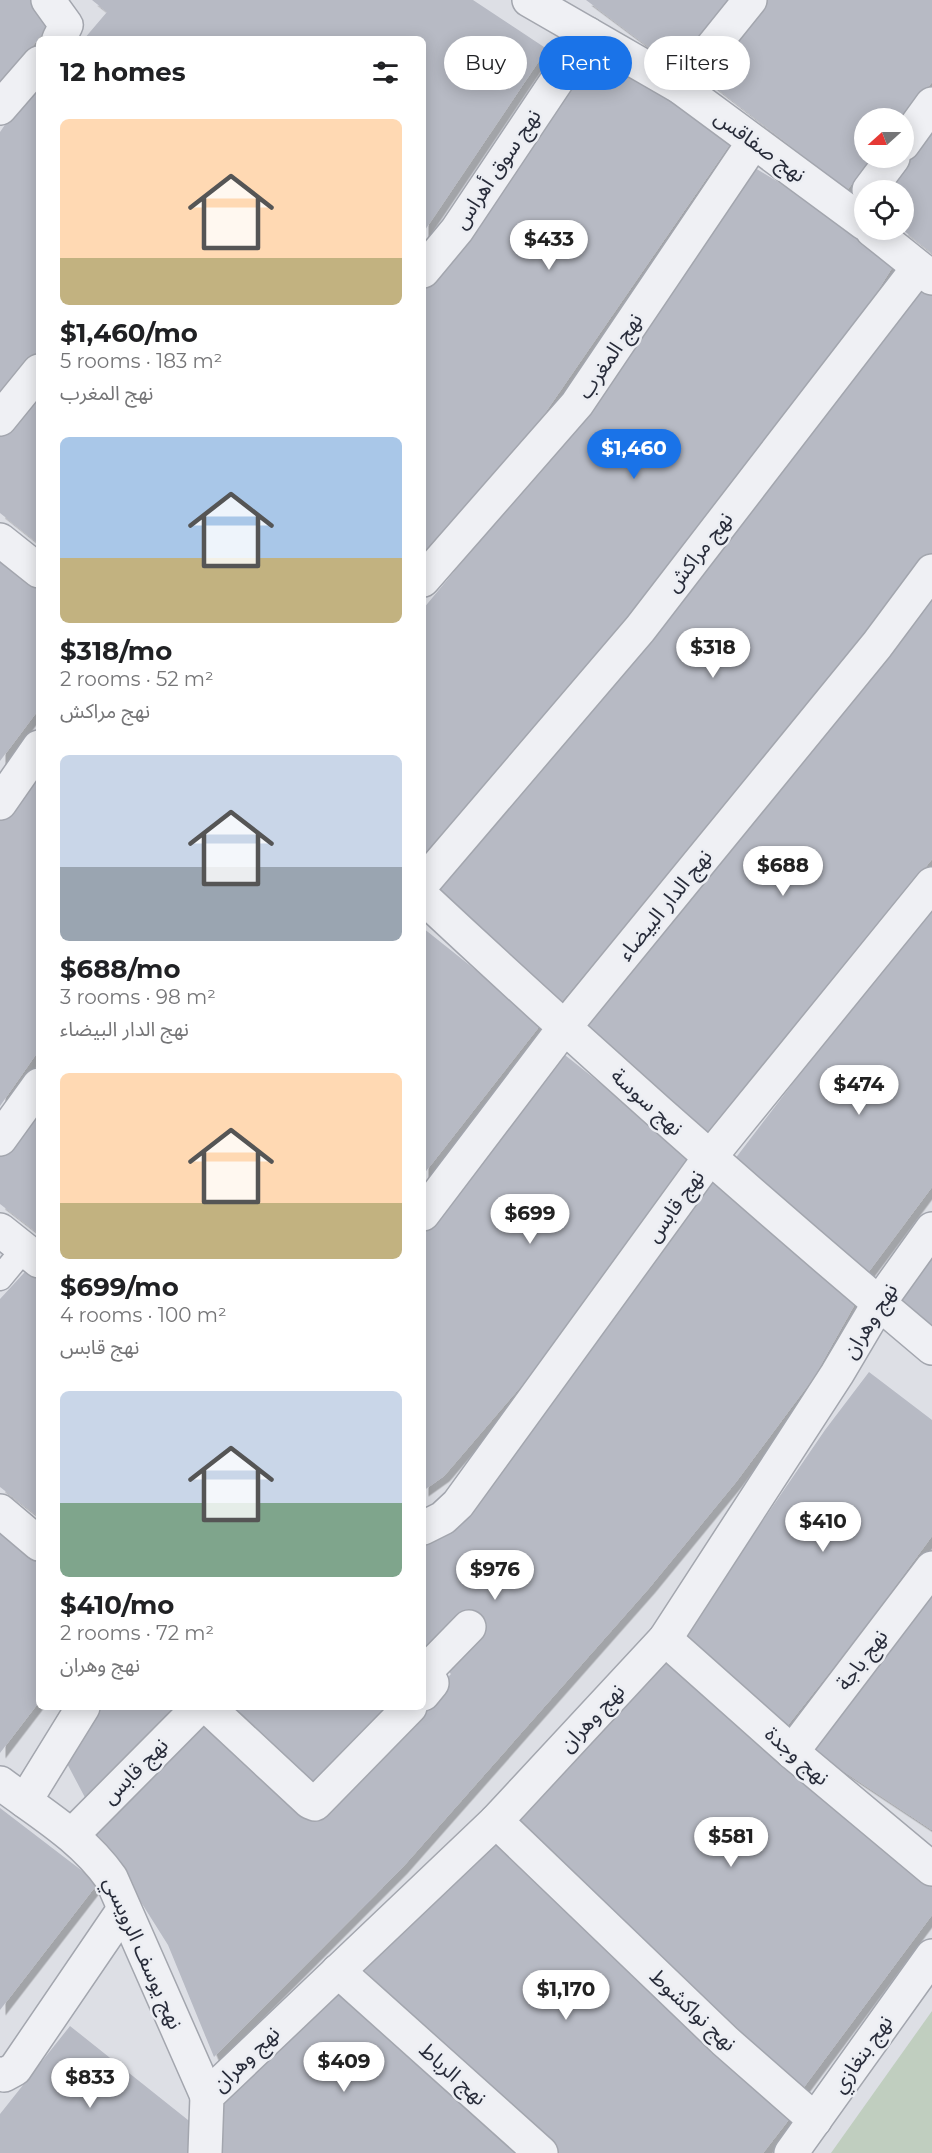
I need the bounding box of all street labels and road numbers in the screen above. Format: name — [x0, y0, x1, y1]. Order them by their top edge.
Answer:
street label: نهج سوق أهراس — [447, 104, 548, 235]
street label: نهج صفاقس — [708, 104, 811, 190]
street label: نهج المغرب — [572, 308, 650, 405]
street label: نهج مراكش — [660, 507, 740, 598]
street label: نهج الدار البيضاء — [612, 844, 719, 967]
street label: نهج سوسة — [604, 1063, 689, 1143]
street label: نهج قابس — [640, 1165, 712, 1248]
street label: نهج وهران — [837, 1278, 905, 1365]
street label: نهج باجة — [831, 1624, 895, 1697]
street label: نهج وهران — [554, 1678, 632, 1759]
street label: نهج وجدة — [758, 1721, 835, 1793]
street label: نهج قابس — [96, 1732, 175, 1811]
street label: نهج يوسف الرويسي — [95, 1873, 188, 2035]
street label: نهج نواكشوط — [643, 1963, 742, 2058]
street label: نهج بنغازي — [826, 2010, 901, 2100]
street label: نهج وهران — [207, 2020, 287, 2099]
street label: نهج الرباط — [413, 2037, 492, 2113]

